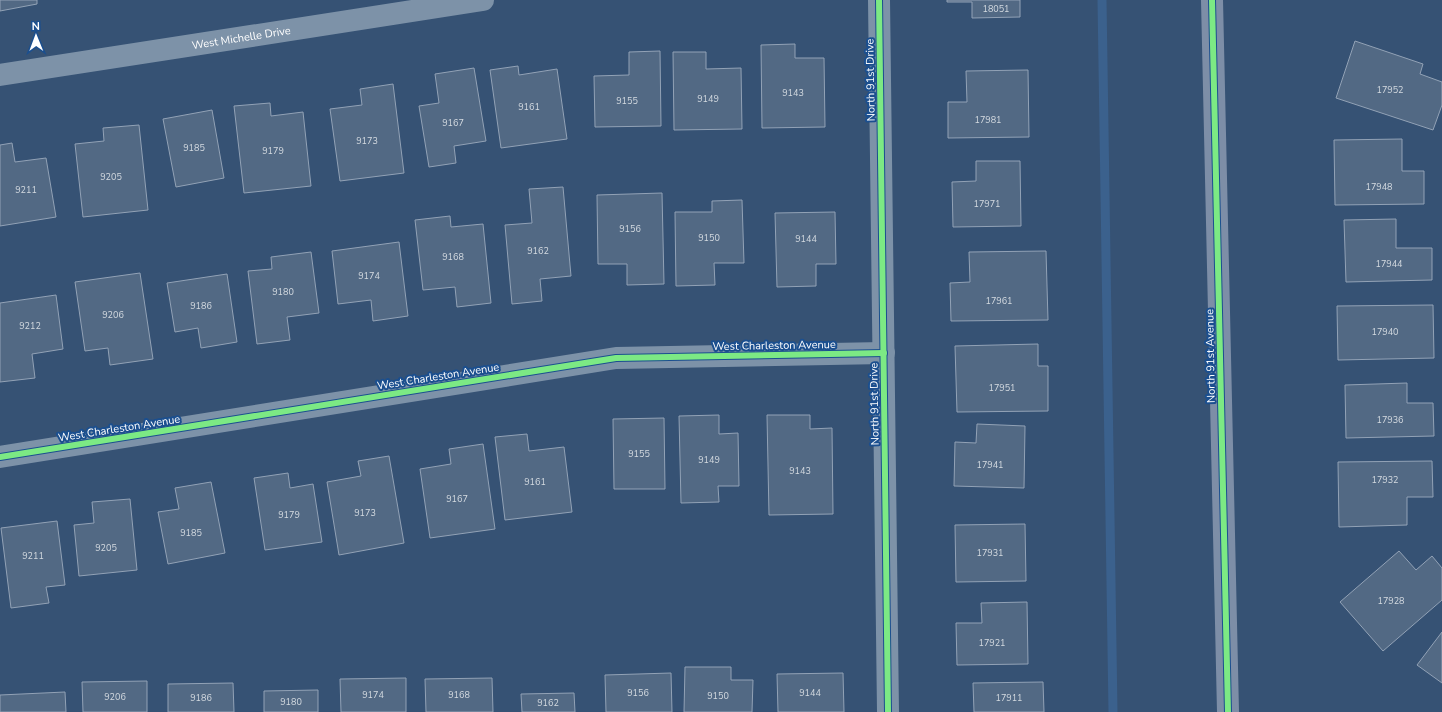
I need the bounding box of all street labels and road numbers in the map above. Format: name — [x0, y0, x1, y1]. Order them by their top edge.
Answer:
street label: West Michelle Drive — [191, 23, 292, 53]
street label: North 91st Drive — [862, 38, 879, 121]
street label: North 91st Avenue — [1202, 309, 1219, 403]
street label: West Charleston Avenue — [712, 337, 836, 354]
street label: West Charleston Avenue — [376, 359, 500, 394]
street label: North 91st Drive — [866, 362, 883, 445]
street label: West Charleston Avenue — [57, 411, 181, 446]

